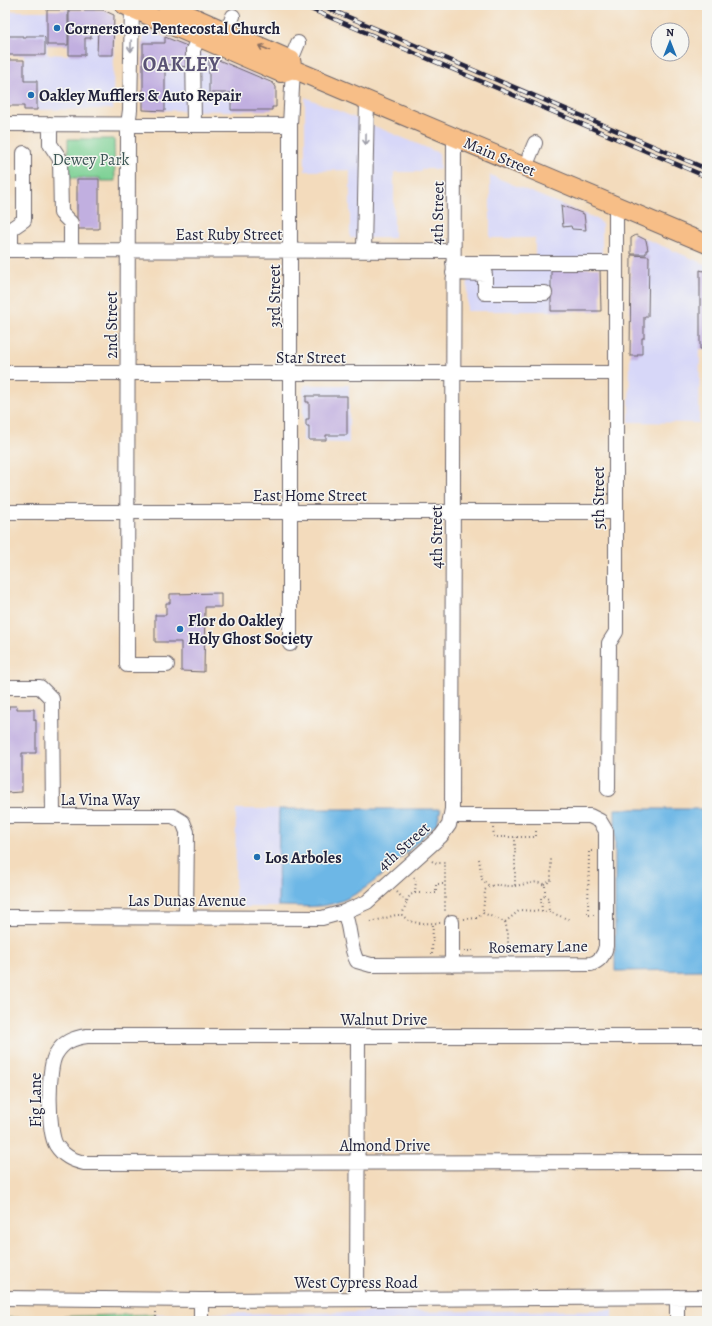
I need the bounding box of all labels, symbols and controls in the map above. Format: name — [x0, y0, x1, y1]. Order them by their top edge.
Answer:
place label: Cornerstone Pentecostal Church — [65, 18, 280, 40]
north arrow — [650, 22, 690, 62]
marker: Cornerstone Pentecostal Church — [52, 23, 62, 33]
text: N — [666, 25, 674, 40]
one-way arrow — [127, 39, 135, 52]
one-way arrow — [258, 44, 270, 51]
district label: OAKLEY — [143, 51, 221, 78]
place label: Oakley Mufflers & Auto Repair — [39, 85, 242, 107]
marker: Oakley Mufflers & Auto Repair — [26, 90, 36, 100]
one-way arrow — [362, 132, 370, 145]
street label: Main Street — [460, 132, 539, 182]
park label: Dewey Park — [53, 149, 130, 171]
street label: 4th Street — [426, 181, 450, 245]
street label: East Ruby Street — [176, 224, 282, 246]
street label: 3rd Street — [264, 264, 286, 328]
street label: 2nd Street — [101, 291, 123, 359]
street label: Star Street — [276, 347, 346, 369]
street label: 5th Street — [588, 466, 610, 530]
street label: East Home Street — [253, 485, 367, 507]
street label: 4th Street — [426, 505, 448, 569]
place label: Flor do Oakley Holy Ghost Society — [188, 610, 313, 650]
marker: Flor do Oakley Holy Ghost Society — [175, 624, 185, 634]
street label: La Vina Way — [60, 789, 141, 811]
street label: 4th Street — [373, 817, 435, 876]
place label: Los Arboles — [265, 847, 342, 869]
marker: Los Arboles — [252, 852, 262, 862]
street label: Las Dunas Avenue — [128, 890, 246, 912]
street label: Rosemary Lane — [488, 935, 588, 959]
street label: Walnut Drive — [340, 1009, 427, 1031]
street label: Fig Lane — [25, 1072, 47, 1128]
street label: Almond Drive — [339, 1135, 430, 1157]
street label: West Cypress Road — [293, 1272, 418, 1294]

